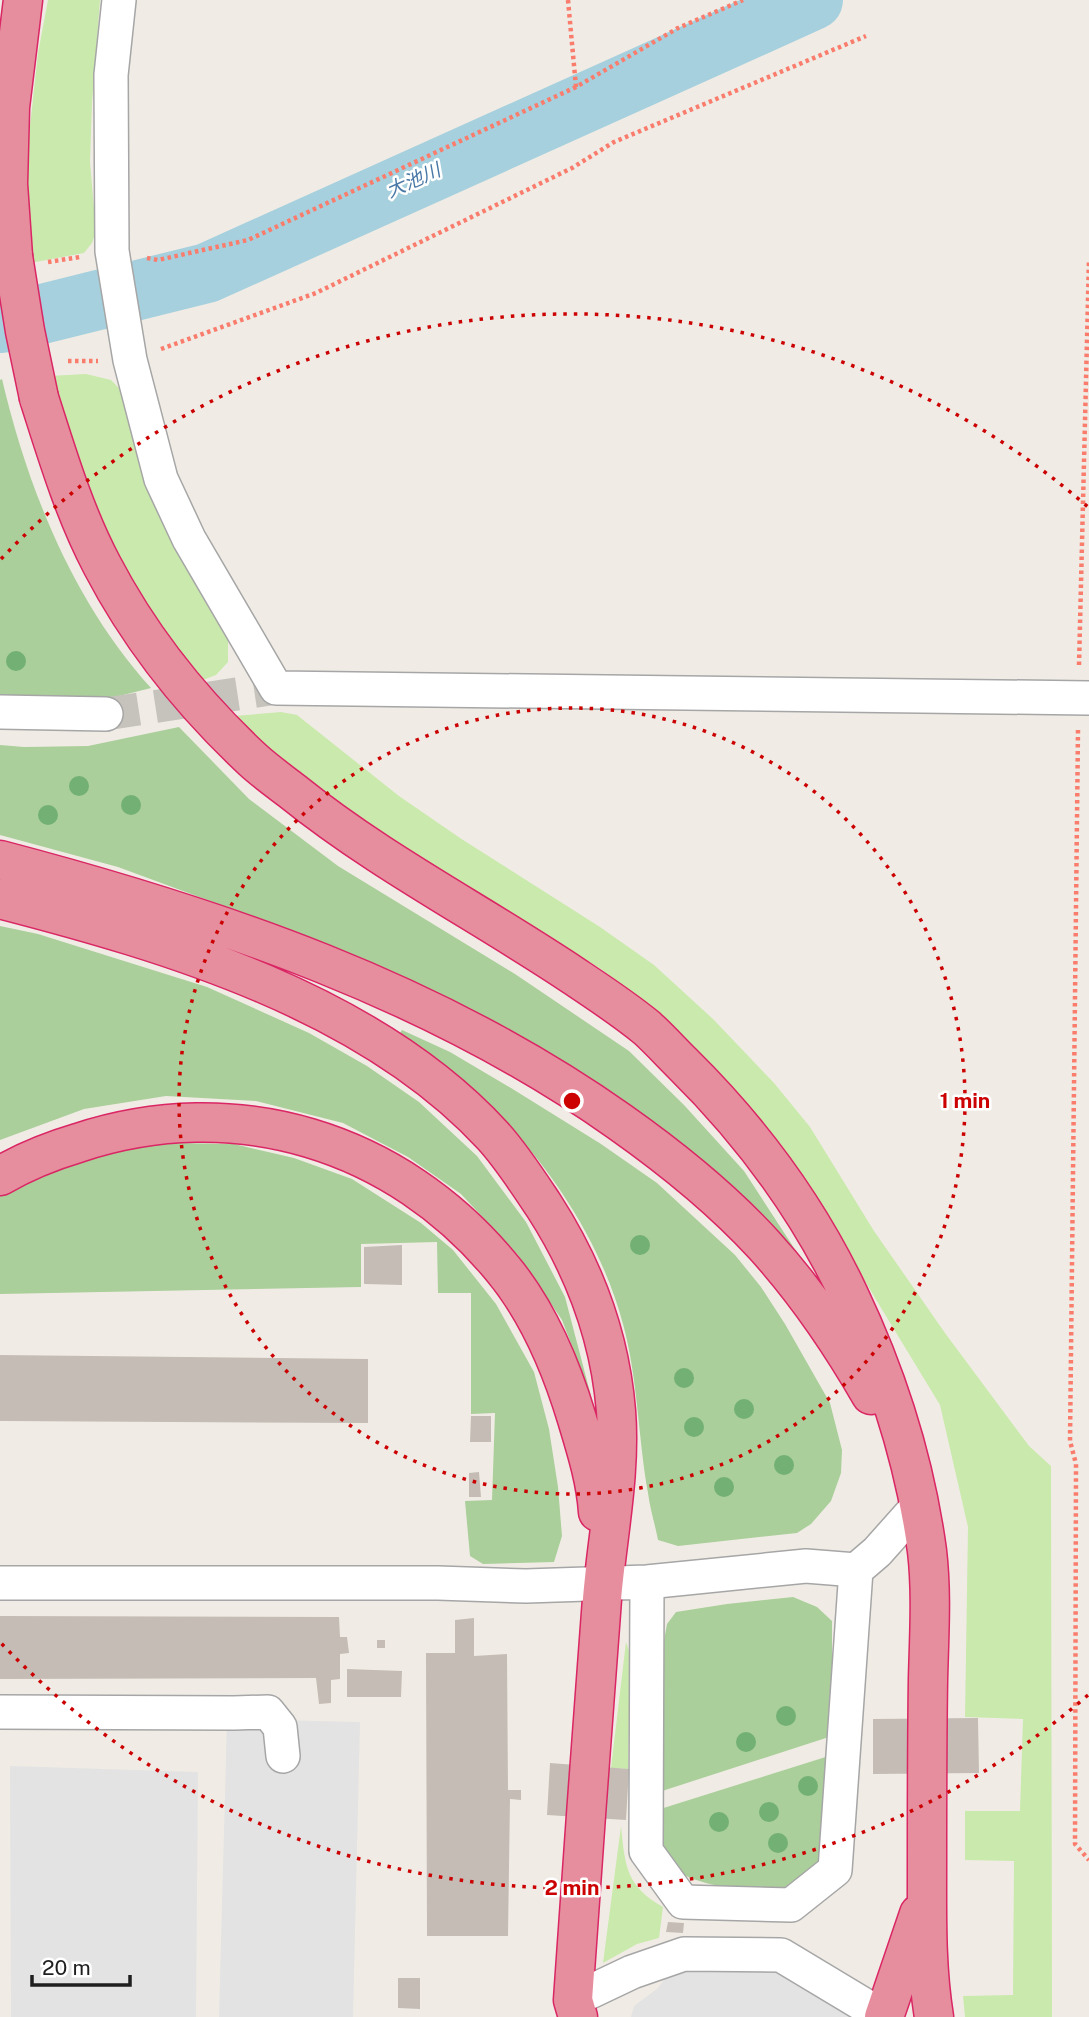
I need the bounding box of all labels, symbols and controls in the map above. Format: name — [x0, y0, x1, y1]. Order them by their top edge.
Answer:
water label: 大池川 — [382, 158, 445, 202]
text: 1 min — [940, 1088, 990, 1113]
centre of rings — [560, 1089, 584, 1113]
text: 2 min — [544, 1875, 600, 1900]
scale bar — [32, 1944, 130, 1988]
text: 20 m — [42, 1955, 91, 1980]

